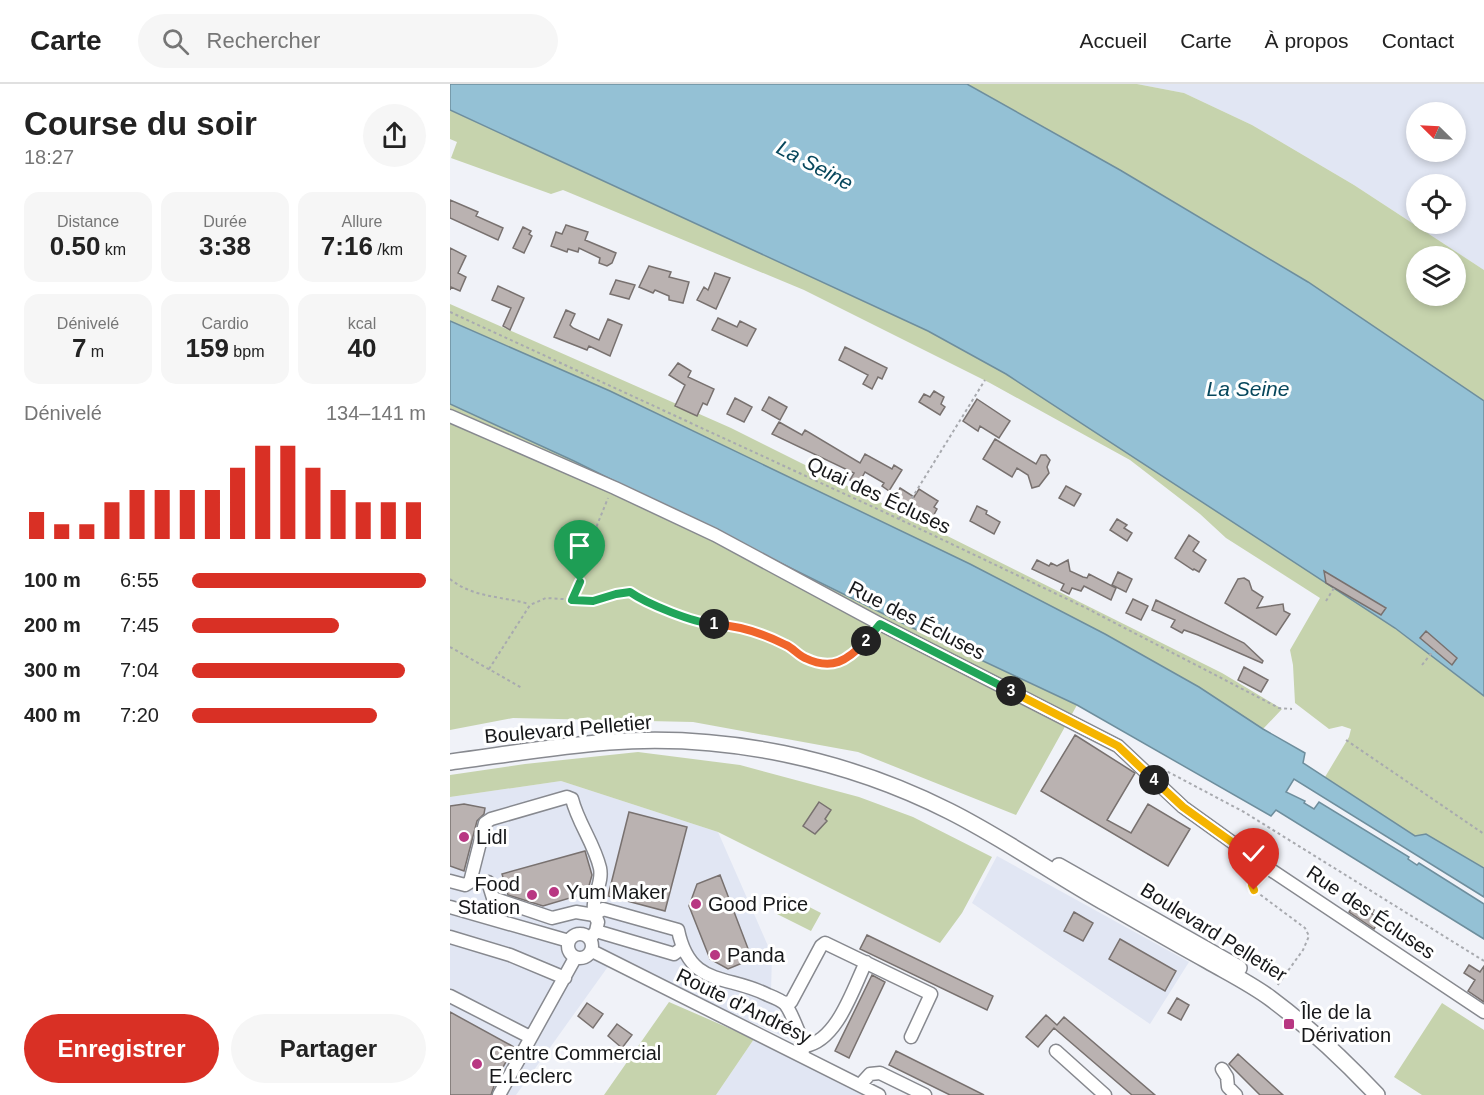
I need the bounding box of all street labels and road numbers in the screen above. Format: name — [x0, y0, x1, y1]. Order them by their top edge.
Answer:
street label: Quai des Écluses — [804, 452, 954, 538]
street label: Rue des Écluses — [845, 576, 989, 664]
street label: Boulevard Pelletier — [483, 711, 653, 747]
street label: Rue des Écluses — [1303, 861, 1439, 963]
street label: Boulevard Pelletier — [1137, 878, 1291, 986]
street label: Route d'Andrésy — [673, 964, 815, 1048]

